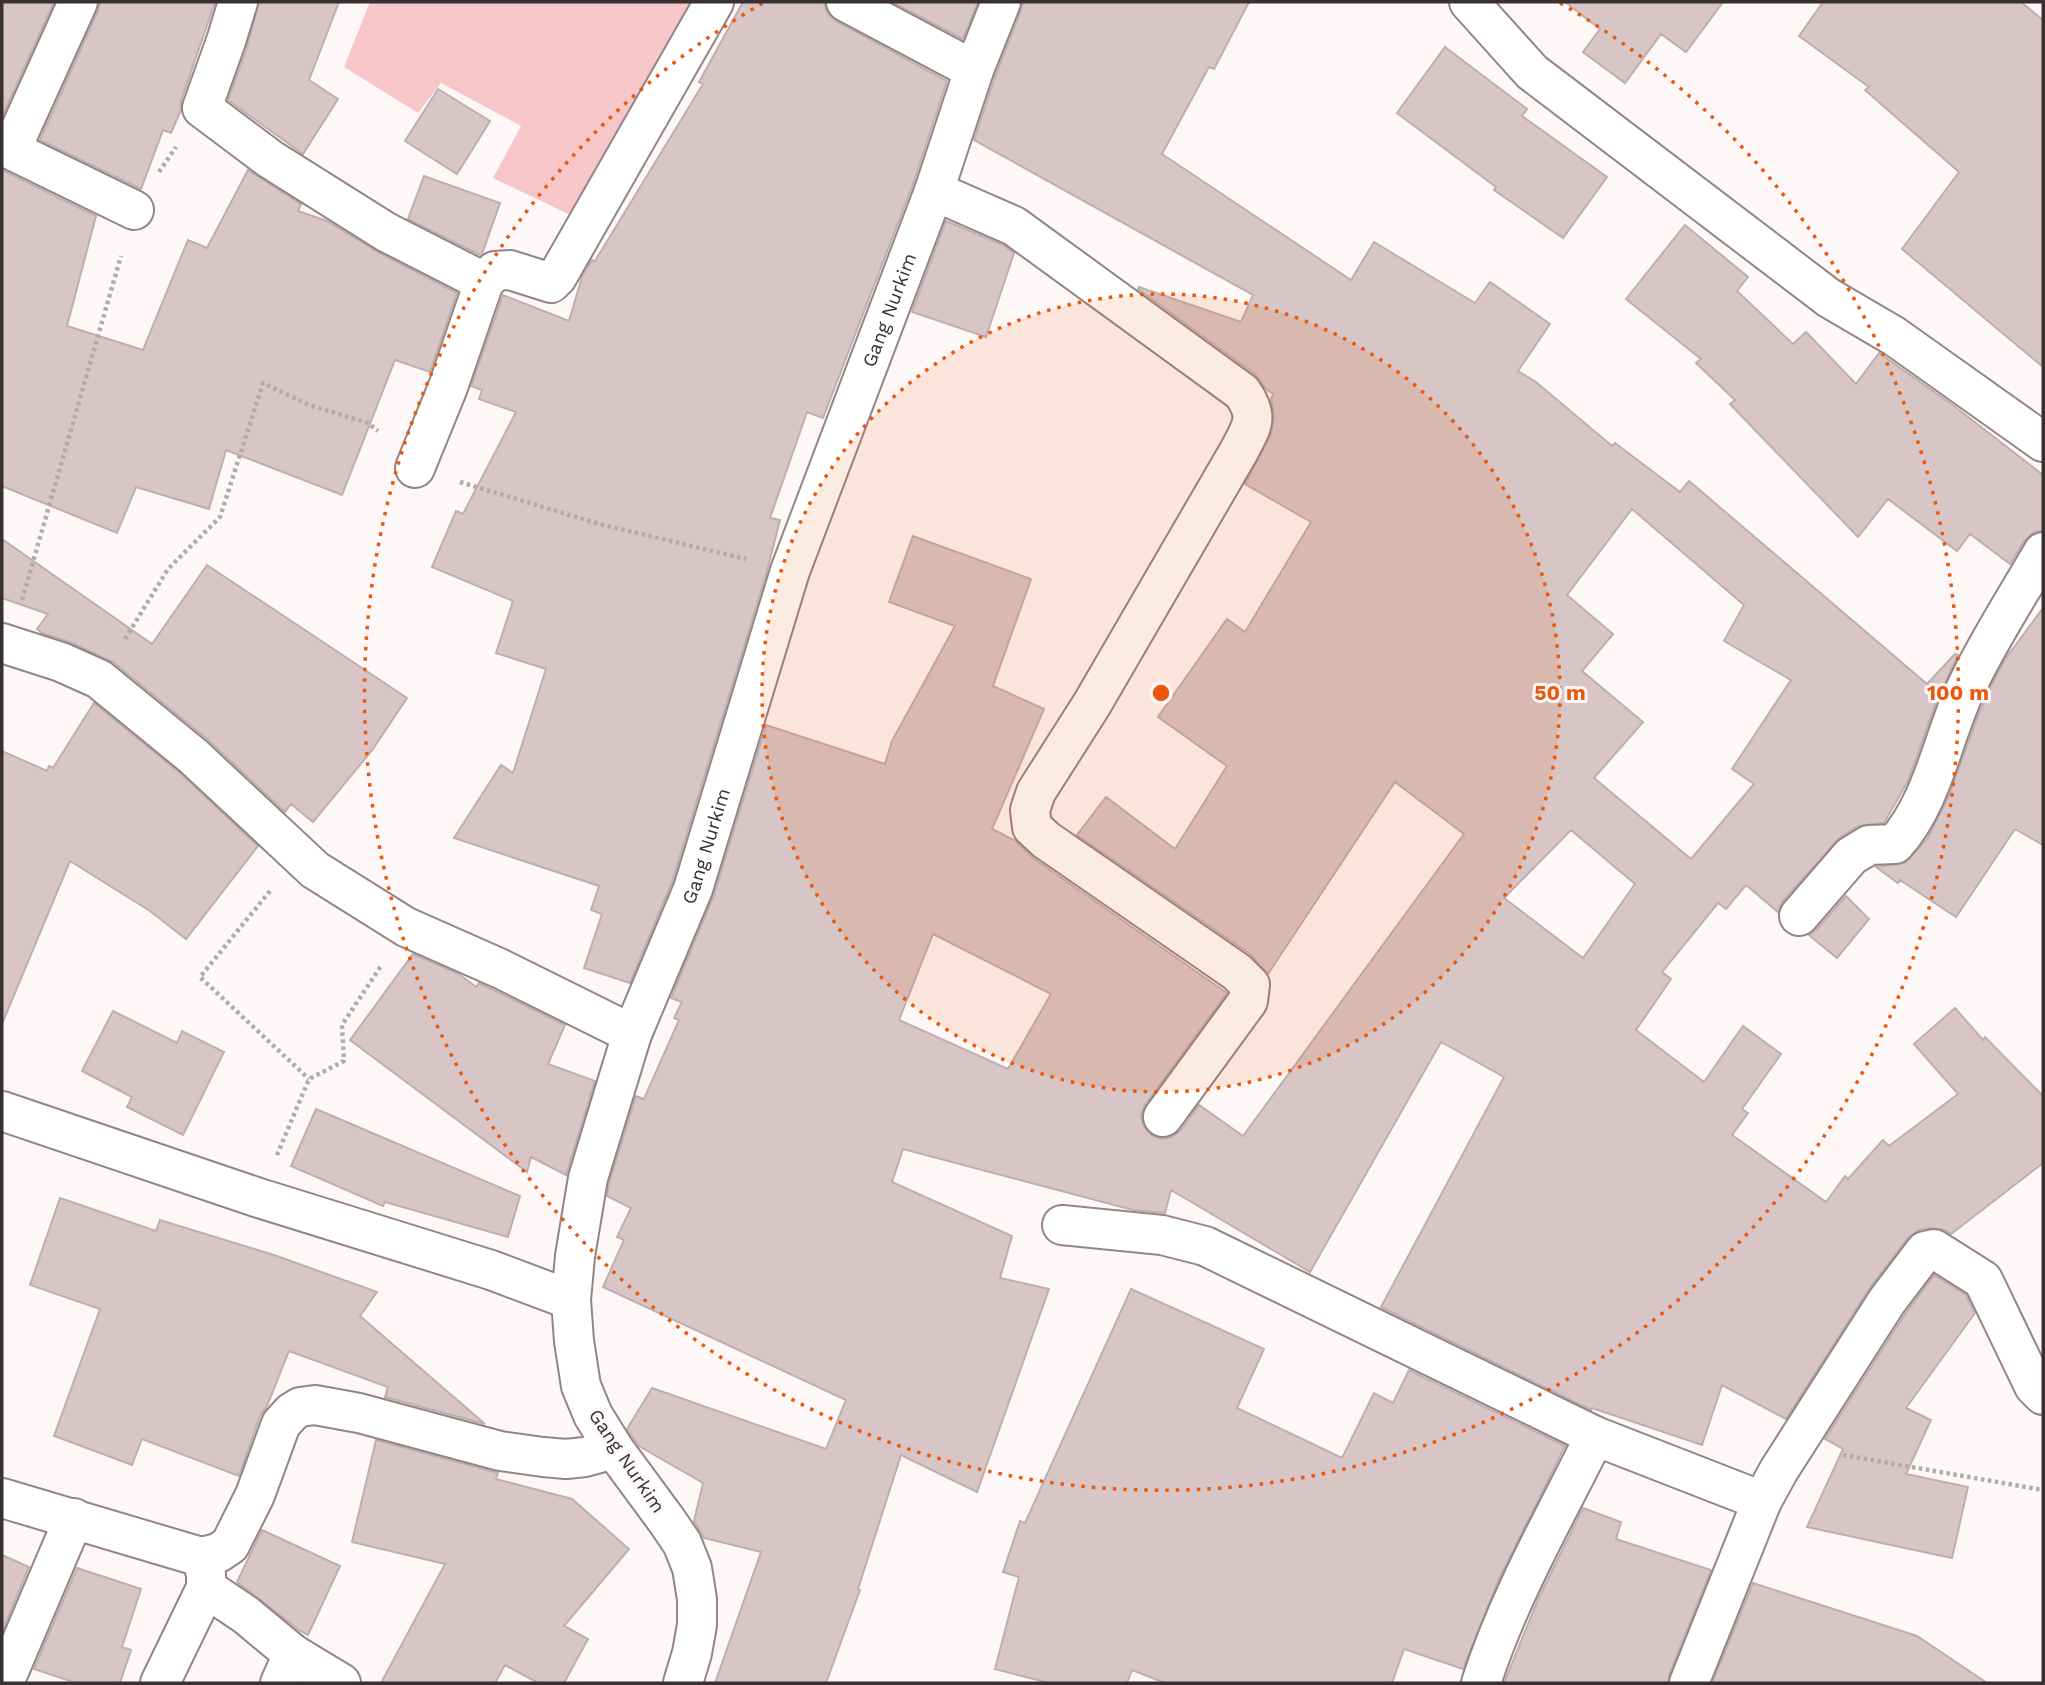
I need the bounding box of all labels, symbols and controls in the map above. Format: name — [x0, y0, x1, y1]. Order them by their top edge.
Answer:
street label: Gang Nurkim — [857, 250, 921, 370]
text: 50 m — [1534, 680, 1586, 705]
text: 100 m — [1927, 680, 1989, 705]
centre of rings — [1149, 681, 1173, 705]
street label: Gang Nurkim — [676, 785, 735, 908]
street label: Gang Nurkim — [584, 1405, 670, 1517]

